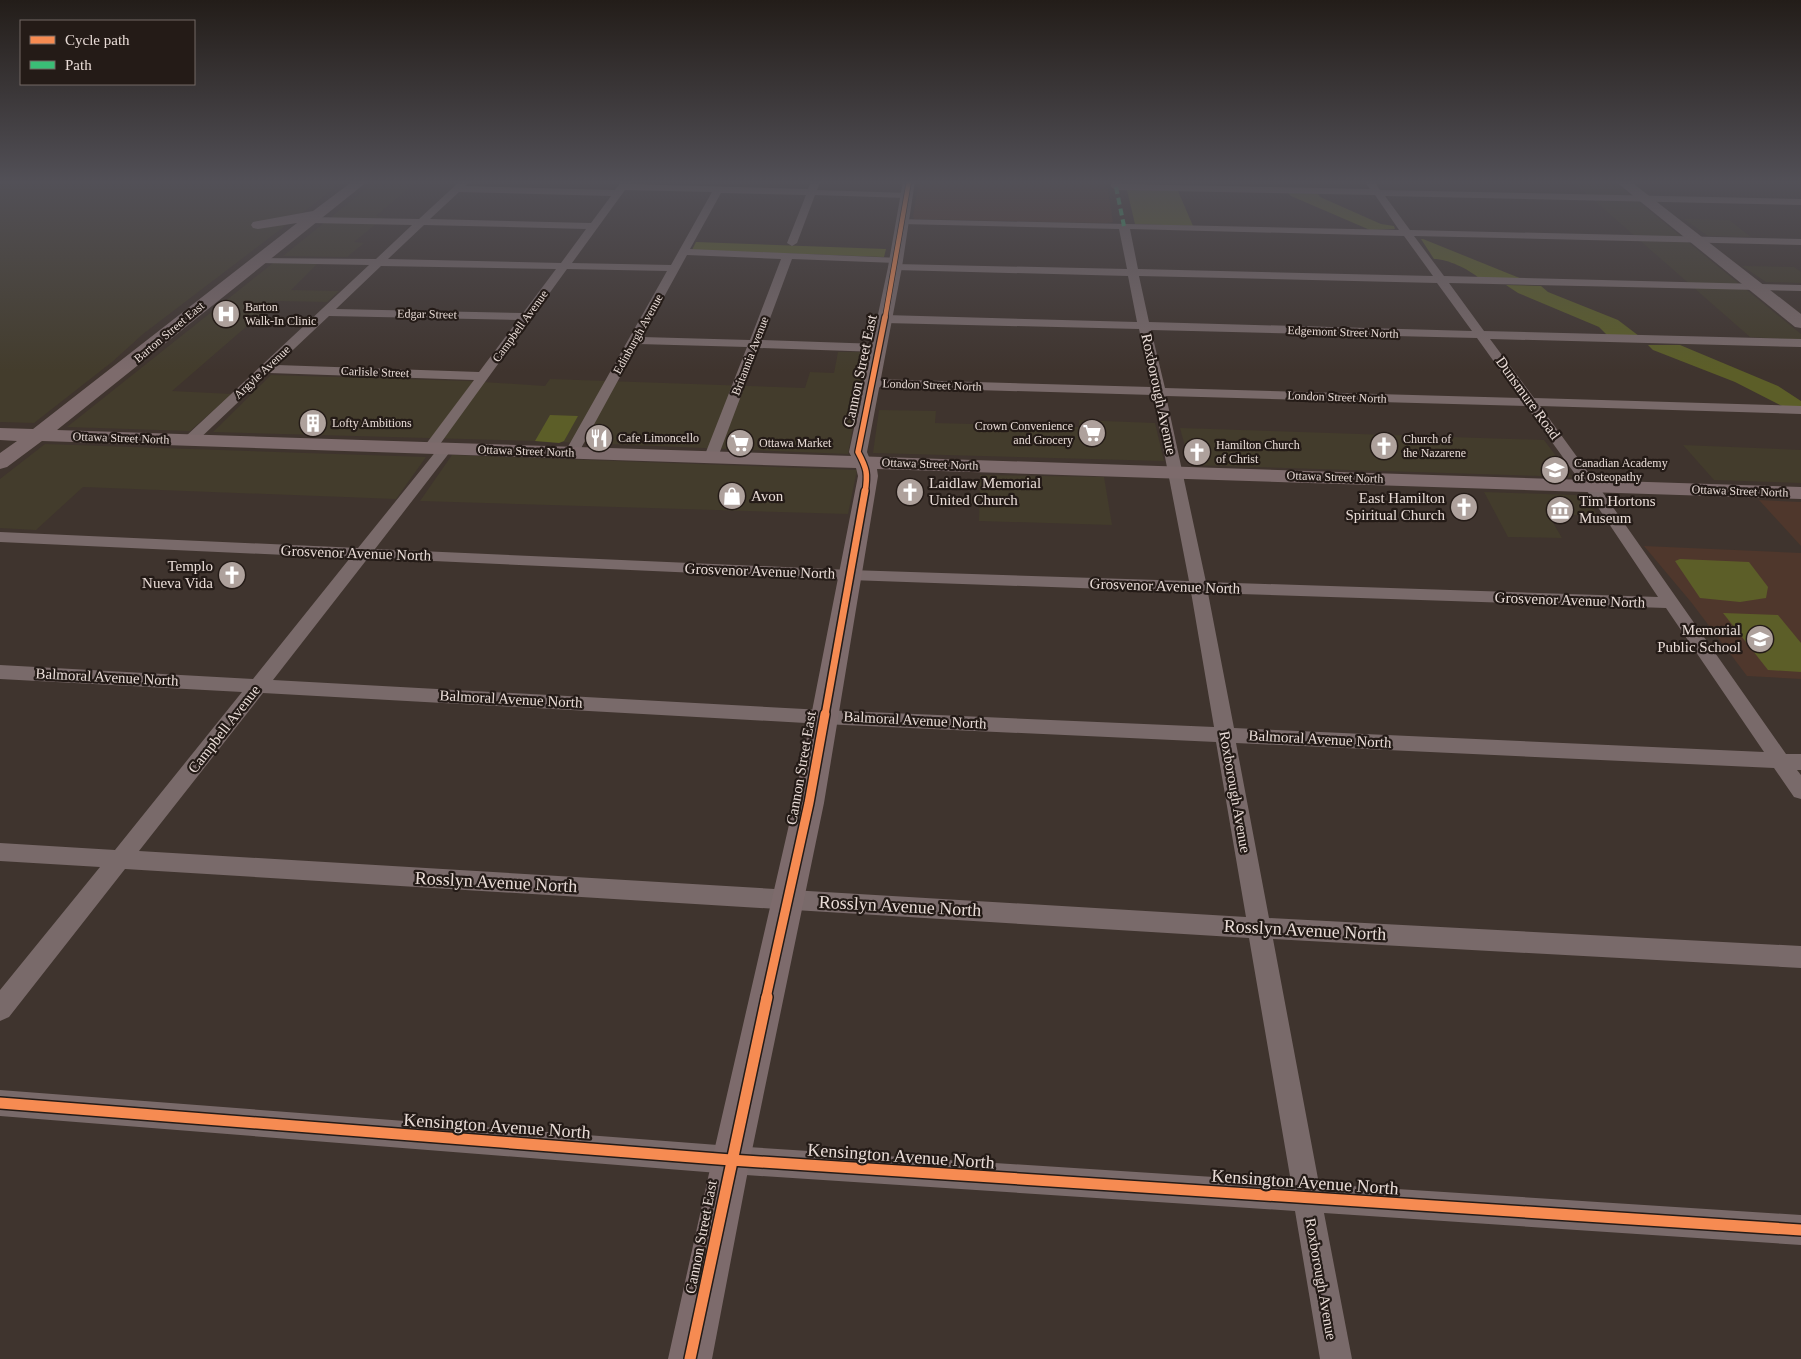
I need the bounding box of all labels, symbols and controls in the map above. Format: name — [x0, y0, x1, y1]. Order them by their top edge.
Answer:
legend — [20, 20, 195, 85]
text: Cycle path — [65, 32, 130, 48]
text: Path — [65, 57, 92, 73]
street label: Campbell Avenue — [489, 287, 551, 365]
street label: Edinburgh Avenue — [610, 292, 666, 376]
street label: Barton Street East — [131, 298, 207, 365]
hospital icon: Barton Walk-In Clinic — [211, 299, 241, 329]
place label: Barton Walk-In Clinic — [245, 300, 316, 328]
street label: Edgar Street — [397, 306, 458, 322]
street label: Cannon Street East — [840, 312, 880, 429]
street label: Britannia Avenue — [729, 315, 771, 397]
street label: Edgemont Street North — [1287, 323, 1399, 341]
street label: Roxborough Avenue — [1138, 332, 1180, 456]
street label: Argyle Avenue — [231, 342, 293, 402]
street label: Dunsmure Road — [1493, 354, 1564, 443]
street label: Carlisle Street — [341, 364, 410, 380]
street label: London Street North — [882, 376, 982, 394]
street label: London Street North — [1287, 388, 1387, 406]
building icon: Lofty Ambitions — [298, 408, 328, 438]
place label: Lofty Ambitions — [332, 416, 412, 430]
supermarket icon: Crown Convenience and Grocery — [1077, 418, 1107, 448]
place label: Crown Convenience and Grocery — [975, 419, 1073, 447]
restaurant icon: Cafe Limoncello — [584, 423, 614, 453]
supermarket icon: Ottawa Market — [725, 428, 755, 458]
street label: Ottawa Street North — [72, 429, 170, 447]
place label: Cafe Limoncello — [618, 431, 699, 445]
church icon: Church of the Nazarene — [1369, 431, 1399, 461]
place label: Church of the Nazarene — [1403, 432, 1466, 460]
place label: Ottawa Market — [759, 436, 832, 450]
church icon: Hamilton Church of Christ — [1182, 437, 1212, 467]
place label: Hamilton Church of Christ — [1216, 438, 1300, 466]
street label: Ottawa Street North — [477, 442, 575, 460]
street label: Ottawa Street North — [881, 455, 979, 473]
school or university icon: Canadian Academy of Osteopathy — [1540, 455, 1570, 485]
place label: Canadian Academy of Osteopathy — [1574, 456, 1668, 484]
street label: Ottawa Street North — [1286, 468, 1384, 486]
place label: Laidlaw Memorial United Church — [929, 475, 1041, 508]
church icon: Laidlaw Memorial United Church — [895, 477, 925, 507]
shop icon: Avon — [717, 481, 747, 511]
street label: Ottawa Street North — [1691, 482, 1789, 500]
place label: Avon — [751, 488, 784, 504]
place label: East Hamilton Spiritual Church — [1345, 490, 1445, 523]
church icon: East Hamilton Spiritual Church — [1449, 492, 1479, 522]
place label: Tim Hortons Museum — [1579, 493, 1656, 526]
museum icon: Tim Hortons Museum — [1545, 495, 1575, 525]
street label: Grosvenor Avenue North — [281, 542, 432, 564]
place label: Templo Nueva Vida — [142, 558, 213, 591]
church icon: Templo Nueva Vida — [217, 560, 247, 590]
street label: Grosvenor Avenue North — [685, 560, 836, 582]
street label: Grosvenor Avenue North — [1090, 575, 1241, 597]
street label: Grosvenor Avenue North — [1495, 589, 1646, 611]
place label: Memorial Public School — [1657, 622, 1741, 655]
school or university icon: Memorial Public School — [1745, 624, 1775, 654]
street label: Balmoral Avenue North — [35, 665, 179, 689]
street label: Campbell Avenue — [185, 682, 263, 776]
street label: Balmoral Avenue North — [439, 687, 583, 711]
street label: Balmoral Avenue North — [843, 708, 987, 732]
street label: Cannon Street East — [783, 709, 819, 826]
street label: Balmoral Avenue North — [1248, 727, 1392, 751]
street label: Roxborough Avenue — [1216, 730, 1254, 855]
street label: Rosslyn Avenue North — [414, 868, 578, 896]
street label: Rosslyn Avenue North — [818, 892, 982, 920]
street label: Rosslyn Avenue North — [1223, 916, 1387, 944]
street label: Kensington Avenue North — [403, 1109, 591, 1143]
street label: Kensington Avenue North — [807, 1139, 995, 1173]
street label: Kensington Avenue North — [1211, 1165, 1399, 1199]
street label: Cannon Street East — [682, 1178, 720, 1295]
street label: Roxborough Avenue — [1302, 1217, 1340, 1342]

